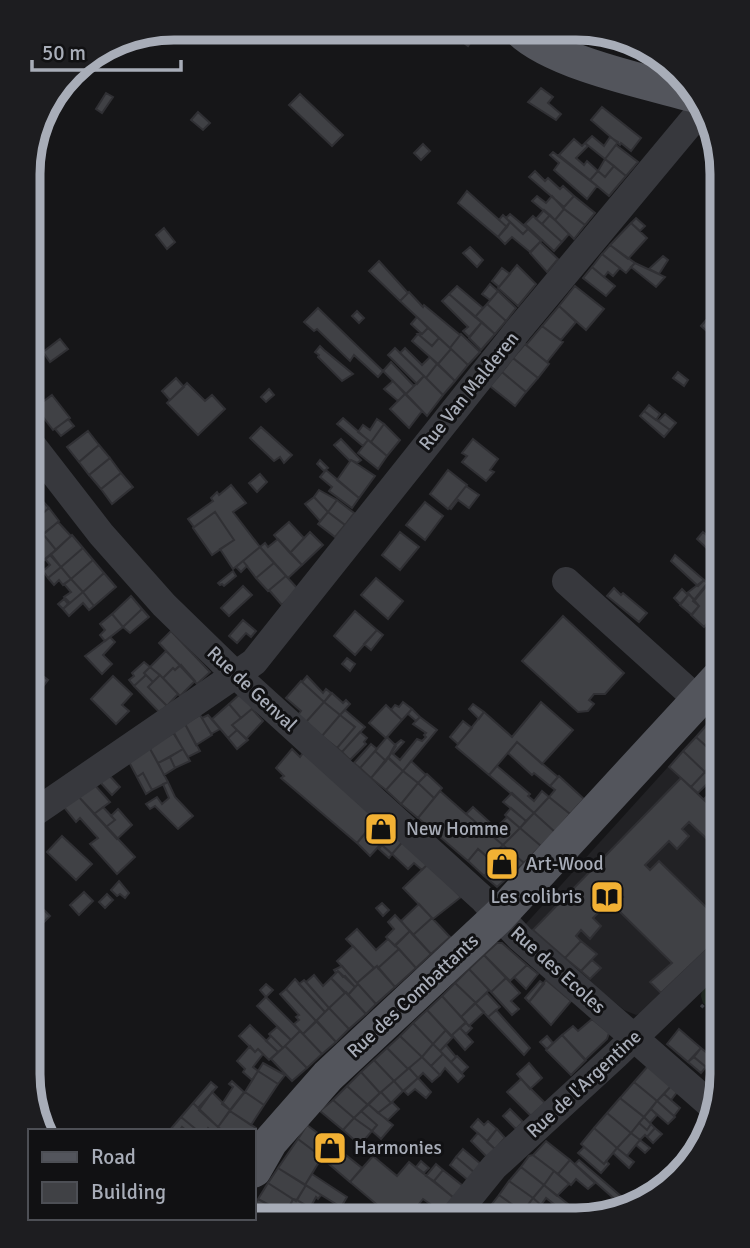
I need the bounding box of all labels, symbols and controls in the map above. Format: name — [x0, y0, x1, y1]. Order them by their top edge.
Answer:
scale bar — [32, 28, 180, 72]
text: 50 m — [42, 40, 86, 66]
street label: Rue Van Malderen — [414, 327, 524, 455]
street label: Rue de Genval — [202, 641, 302, 737]
shop icon: New Homme — [362, 810, 400, 848]
place label: New Homme — [406, 817, 509, 841]
shop icon: Art-Wood — [483, 845, 521, 883]
place label: Art-Wood — [526, 852, 604, 876]
library icon: Les colibris — [588, 878, 626, 916]
place label: Les colibris — [490, 885, 582, 909]
street label: Rue des Ecoles — [506, 921, 610, 1019]
street label: Rue des Combattants — [342, 929, 484, 1063]
street label: Rue de l'Argentine — [522, 1025, 646, 1143]
legend — [28, 1129, 256, 1220]
shop icon: Harmonies — [311, 1129, 349, 1167]
place label: Harmonies — [354, 1136, 442, 1160]
text: Road — [91, 1144, 136, 1170]
text: Building — [91, 1179, 166, 1205]

